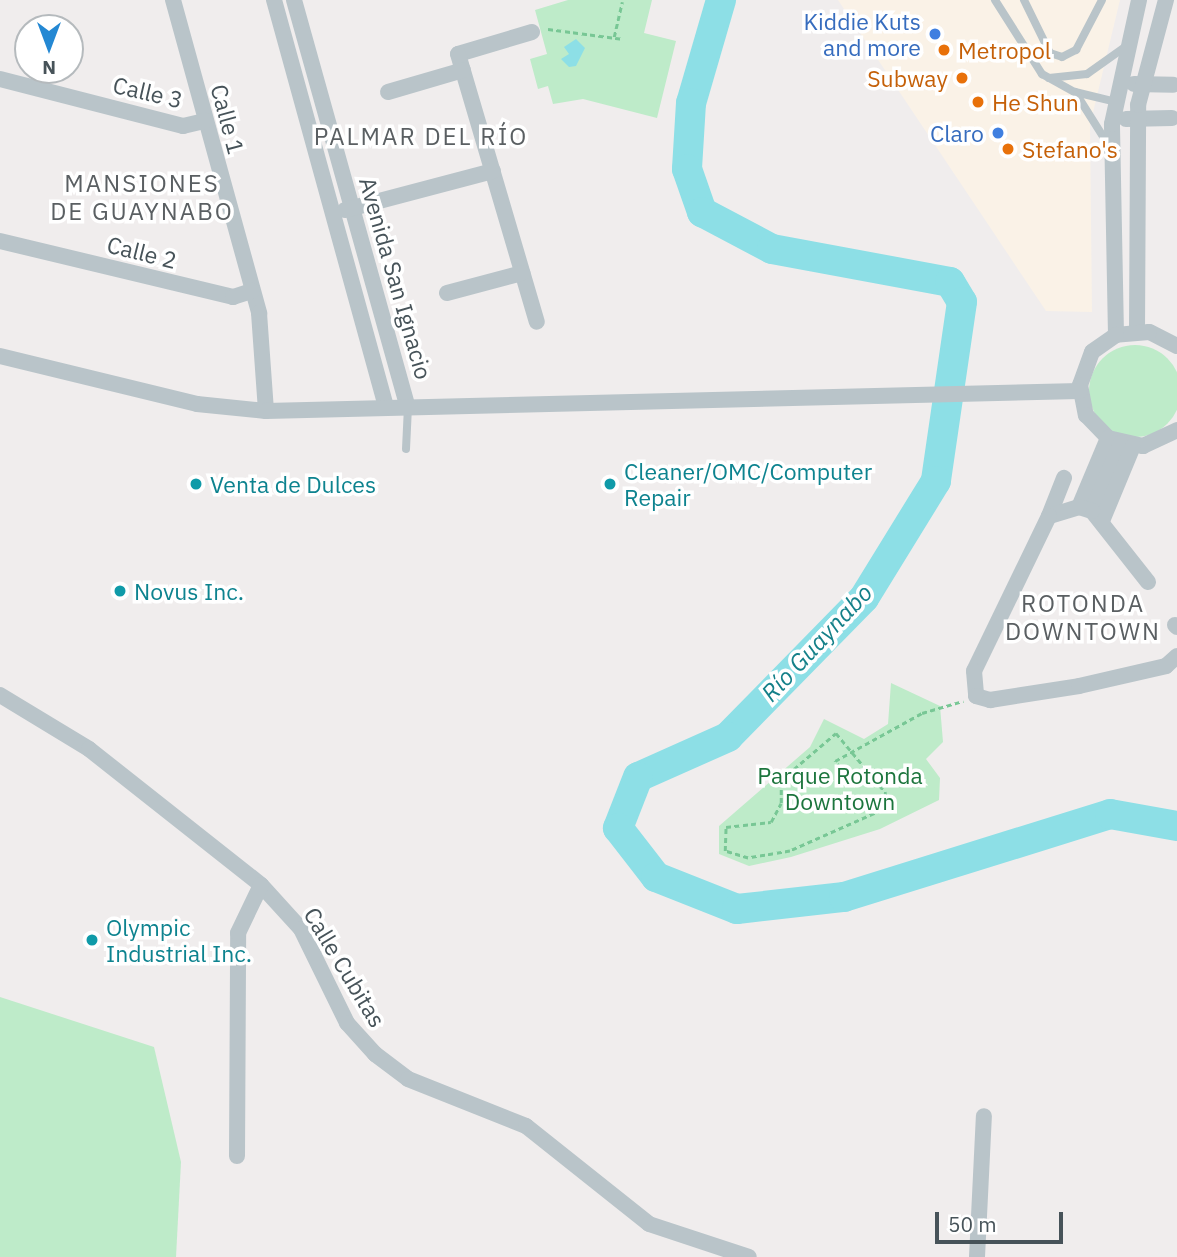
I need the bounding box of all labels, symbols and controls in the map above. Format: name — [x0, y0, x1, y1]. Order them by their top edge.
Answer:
place label: Kiddie Kuts and more — [803, 7, 921, 61]
north arrow — [14, 14, 84, 84]
marker: Kiddie Kuts and more — [927, 26, 943, 42]
place label: Metropol — [958, 36, 1051, 64]
marker: Metropol — [936, 42, 952, 58]
text: N — [42, 56, 56, 80]
place label: Subway — [867, 64, 948, 92]
marker: Subway — [954, 70, 970, 86]
street label: Calle 3 — [110, 71, 186, 113]
street label: Calle 1 — [206, 81, 250, 157]
place label: He Shun — [992, 88, 1079, 116]
marker: He Shun — [970, 94, 986, 110]
place label: Claro — [930, 119, 984, 147]
district label: PALMAR DEL RÍO — [315, 123, 527, 151]
marker: Claro — [990, 125, 1006, 141]
place label: Stefano's — [1022, 135, 1118, 163]
marker: Stefano's — [1000, 141, 1016, 157]
district label: MANSIONES DE GUAYNABO — [52, 170, 232, 226]
street label: Avenida San Ignacio — [354, 174, 438, 382]
street label: Calle 2 — [104, 230, 180, 274]
place label: Cleaner/OMC/Computer Repair — [624, 457, 872, 511]
place label: Venta de Dulces — [210, 470, 376, 498]
marker: Venta de Dulces — [188, 476, 204, 492]
marker: Cleaner/OMC/Computer Repair — [602, 476, 618, 492]
place label: Novus Inc. — [134, 577, 244, 605]
water label: Río Guaynabo — [755, 579, 879, 707]
marker: Novus Inc. — [112, 583, 128, 599]
district label: ROTONDA DOWNTOWN — [1006, 590, 1160, 646]
park label: Parque Rotonda Downtown — [757, 761, 923, 815]
street label: Calle Cubitas — [298, 902, 392, 1032]
place label: Olympic Industrial Inc. — [106, 913, 252, 967]
marker: Olympic Industrial Inc. — [84, 932, 100, 948]
scale bar — [939, 1198, 1067, 1242]
text: 50 m — [948, 1210, 997, 1238]

